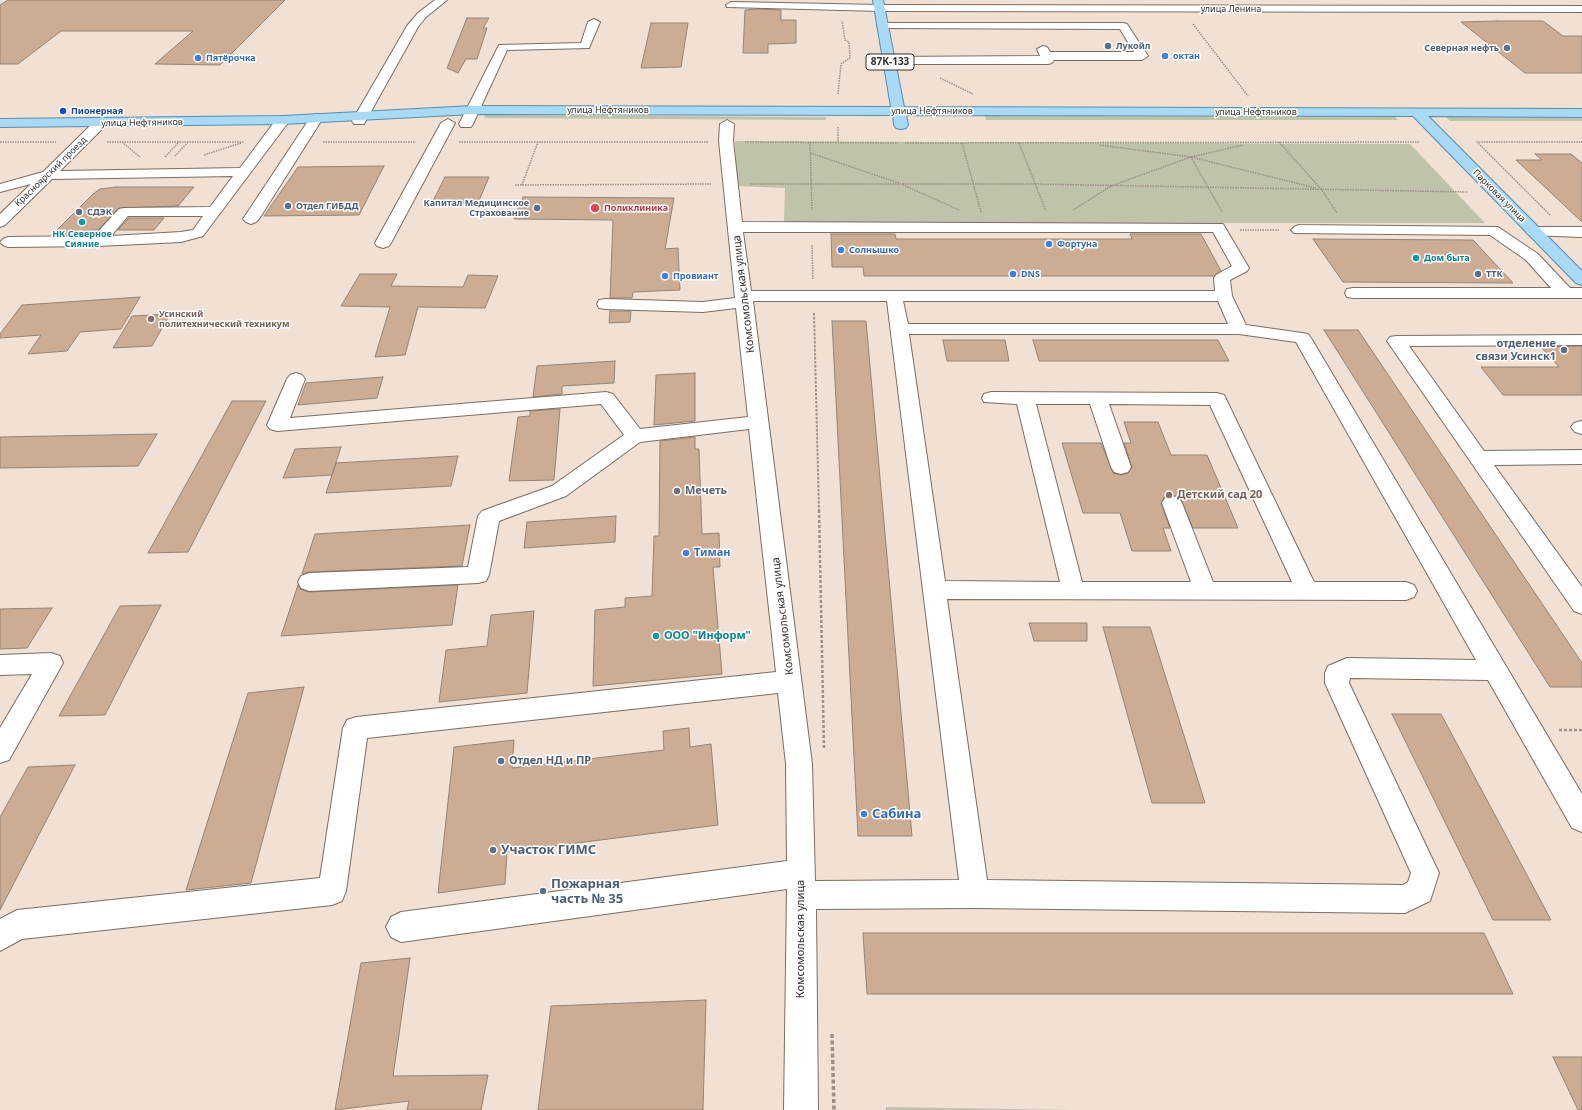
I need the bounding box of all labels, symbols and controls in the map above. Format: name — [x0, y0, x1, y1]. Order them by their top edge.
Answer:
street label: улица Ленина — [1201, 4, 1261, 14]
marker: Лукойл — [1103, 41, 1113, 51]
place label: Лукойл — [1116, 41, 1150, 51]
place label: Северная нефть — [1424, 43, 1499, 53]
marker: Северная нефть — [1502, 43, 1512, 53]
marker: октан — [1160, 51, 1170, 61]
place label: октан — [1173, 51, 1200, 61]
marker: Пятёрочка — [193, 53, 203, 63]
place label: Пятёрочка — [206, 53, 256, 63]
road number: 87К-133 — [866, 54, 914, 70]
street label: улица Нефтяников — [567, 105, 649, 115]
marker: Пионерная — [58, 106, 68, 116]
place label: Пионерная — [71, 106, 123, 116]
street label: улица Нефтяников — [891, 106, 973, 116]
street label: улица Нефтяников — [1215, 107, 1297, 117]
street label: улица Нефтяников — [101, 117, 183, 129]
street label: Красноярский проезд — [13, 135, 89, 209]
street label: Парковая улица — [1470, 167, 1528, 225]
place label: Капитал Медицинское Страхование — [424, 198, 529, 219]
marker: Отдел ГИБДД — [283, 201, 293, 211]
place label: Отдел ГИБДД — [296, 201, 358, 211]
marker: Поликлиника — [589, 202, 601, 214]
marker: Капитал Медицинское Страхование — [532, 203, 542, 213]
place label: Поликлиника — [604, 203, 668, 213]
marker: СДЭК — [74, 207, 84, 217]
place label: СДЭК — [87, 207, 112, 217]
marker: НК Северное Сияние — [77, 217, 87, 227]
place label: НК Северное Сияние — [52, 229, 112, 250]
street label: Комсомольская улица — [730, 234, 758, 354]
marker: Фортуна — [1044, 239, 1054, 249]
place label: Фортуна — [1057, 239, 1097, 249]
marker: Солнышко — [836, 245, 846, 255]
place label: Солнышко — [849, 245, 899, 255]
marker: Дом быта — [1411, 253, 1421, 263]
place label: Дом быта — [1424, 253, 1470, 263]
marker: DNS — [1008, 269, 1018, 279]
place label: DNS — [1021, 269, 1040, 279]
marker: ТТК — [1473, 269, 1483, 279]
place label: ТТК — [1486, 269, 1503, 279]
marker: Провиант — [660, 271, 670, 281]
place label: Провиант — [673, 271, 718, 281]
place label: Усинский политехнический техникум — [159, 309, 289, 330]
marker: Усинский политехнический техникум — [146, 314, 156, 324]
place label: отделение связи Усинск1 — [1476, 337, 1556, 363]
marker: отделение связи Усинск1 — [1559, 345, 1569, 355]
place label: Мечеть — [685, 484, 727, 498]
marker: Мечеть — [672, 486, 682, 496]
place label: Детский сад 20 — [1177, 488, 1262, 502]
marker: Детский сад 20 — [1164, 490, 1174, 500]
place label: Тиман — [694, 546, 730, 560]
marker: Тиман — [681, 548, 691, 558]
street label: Комсомольская улица — [769, 556, 797, 676]
place label: ООО "Информ" — [664, 629, 751, 643]
marker: ООО "Информ" — [651, 631, 661, 641]
place label: Отдел НД и ПР — [509, 754, 591, 768]
marker: Отдел НД и ПР — [496, 756, 506, 766]
place label: Сабина — [872, 806, 921, 822]
marker: Сабина — [859, 809, 869, 819]
place label: Участок ГИМС — [501, 842, 596, 858]
marker: Участок ГИМС — [488, 845, 498, 855]
place label: Пожарная часть № 35 — [551, 876, 623, 907]
street label: Комсомольская улица — [794, 880, 808, 998]
marker: Пожарная часть № 35 — [538, 886, 548, 896]

